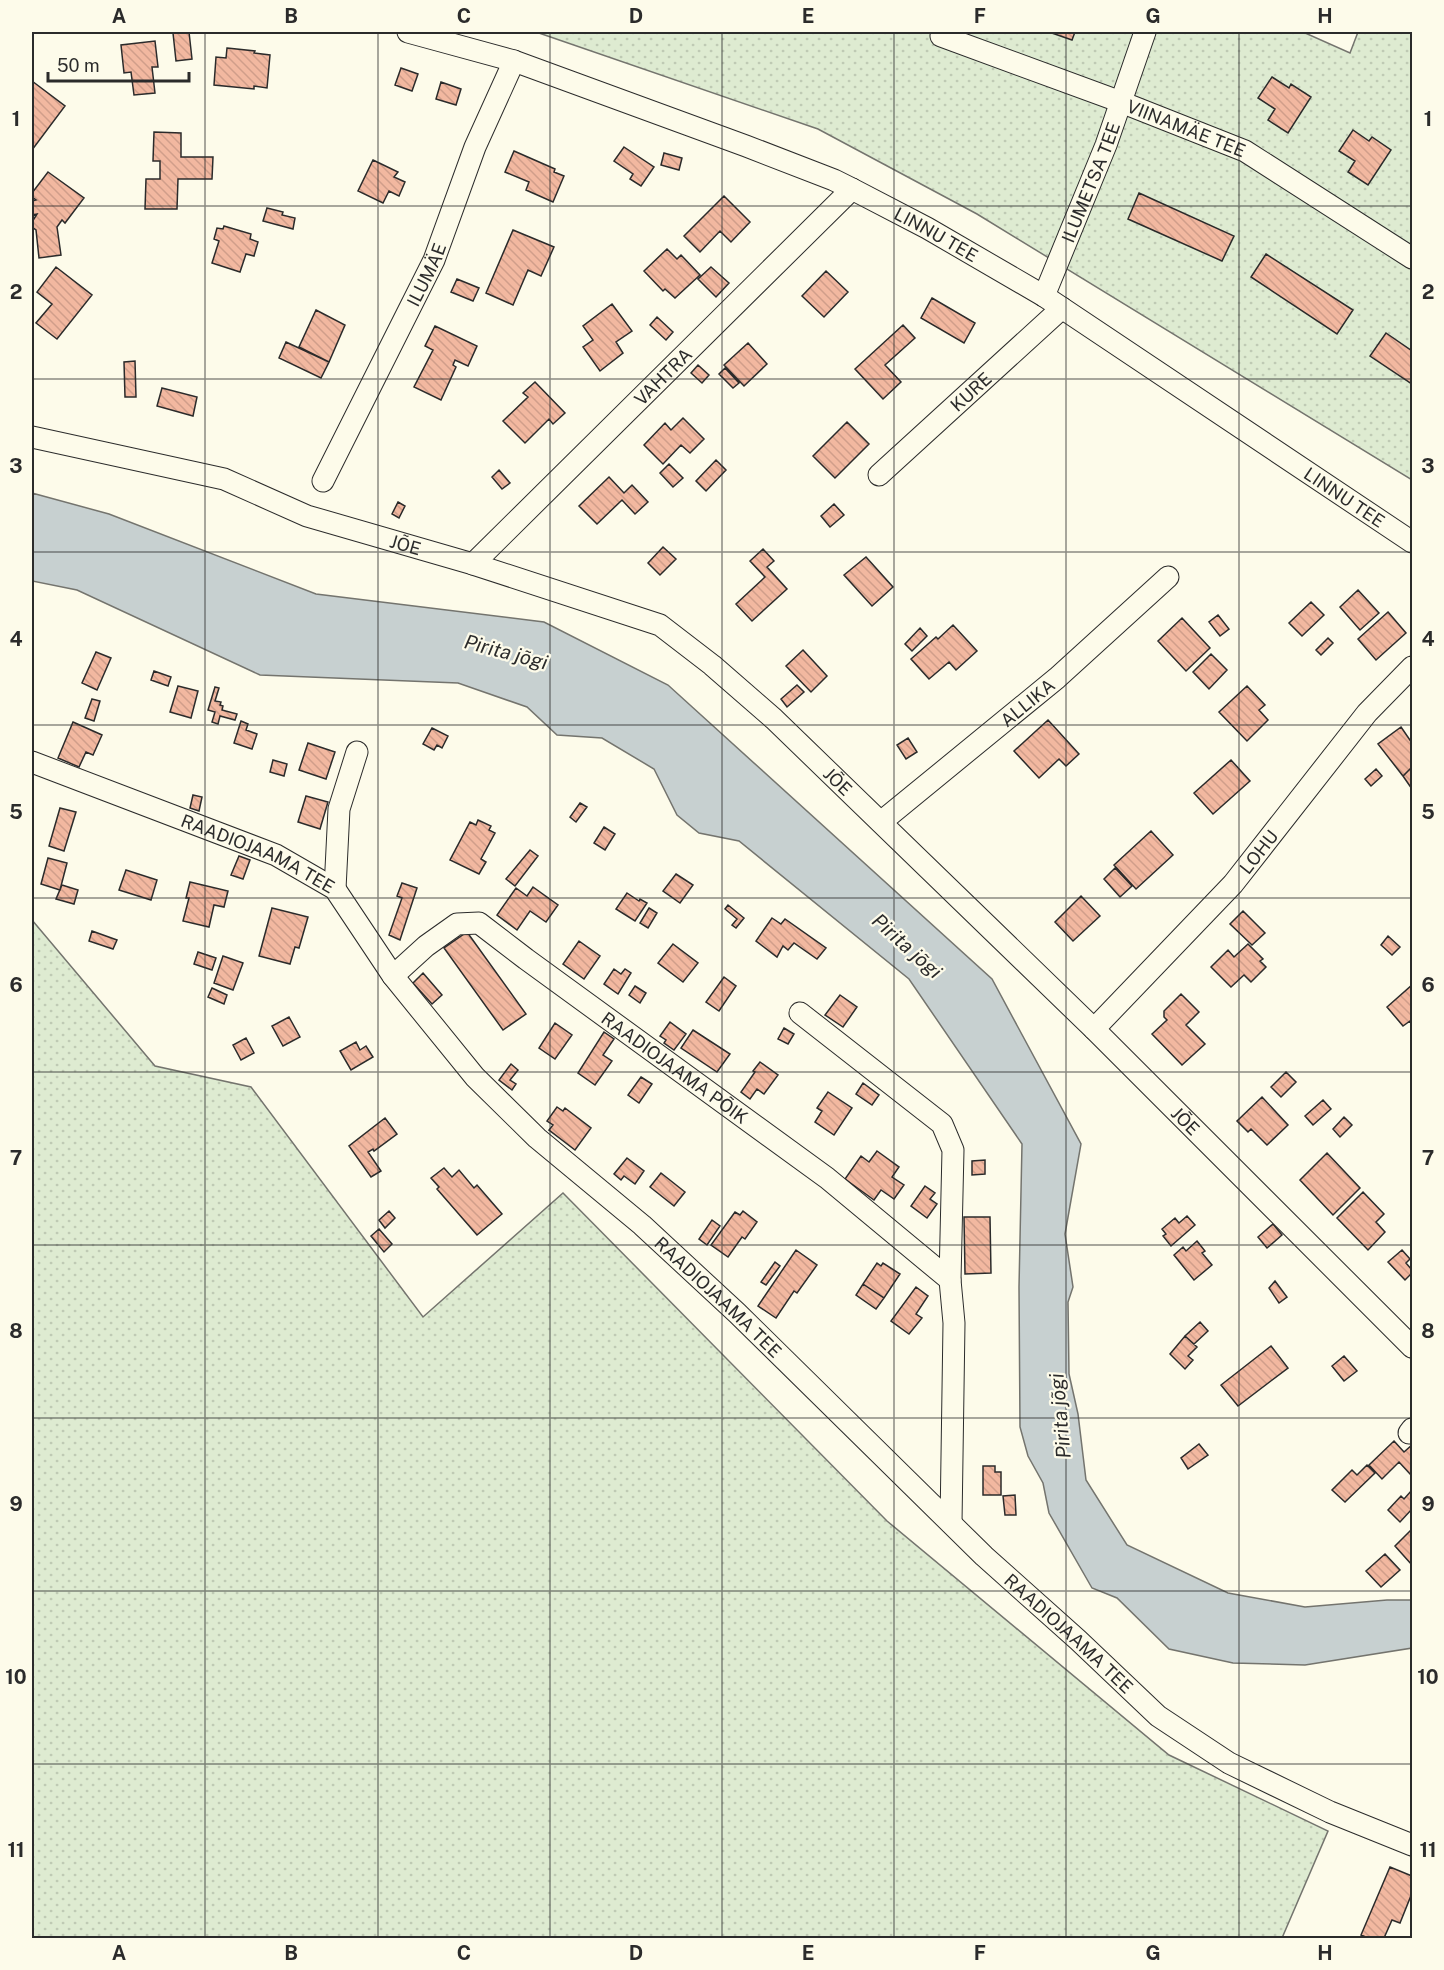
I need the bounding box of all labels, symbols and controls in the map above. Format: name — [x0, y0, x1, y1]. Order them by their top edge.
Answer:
text: A — [112, 4, 126, 28]
text: B — [284, 4, 298, 28]
text: C — [457, 4, 471, 28]
text: D — [629, 4, 643, 28]
text: E — [802, 4, 814, 28]
text: F — [974, 4, 986, 28]
text: G — [1145, 4, 1161, 28]
text: H — [1317, 4, 1333, 28]
scale bar — [48, 45, 189, 83]
text: 50 m — [57, 55, 100, 76]
street label: VIINAMÄE TEE — [1124, 95, 1249, 161]
text: 1 — [12, 107, 20, 131]
text: 1 — [1424, 107, 1432, 131]
street label: ILUMETSA TEE — [1057, 119, 1124, 245]
street label: LINNU TEE — [891, 202, 982, 266]
street label: ILUMÄE — [402, 240, 450, 309]
text: 2 — [10, 280, 22, 304]
text: 2 — [1422, 280, 1434, 304]
street label: VAHTRA — [630, 343, 696, 409]
street label: KURE — [946, 368, 995, 415]
text: 3 — [9, 454, 23, 478]
text: 3 — [1421, 454, 1435, 478]
street label: LINNU TEE — [1300, 463, 1389, 532]
street label: JÕE — [388, 530, 424, 559]
text: 4 — [9, 627, 23, 651]
text: 4 — [1421, 627, 1435, 651]
water label: Pirita jõgi — [462, 629, 550, 675]
street label: ALLIKA — [996, 674, 1059, 731]
street label: JÕE — [820, 763, 857, 800]
text: 5 — [9, 800, 23, 824]
text: 5 — [1421, 800, 1435, 824]
street label: RAADIOJAAMA TEE — [178, 809, 339, 897]
street label: LOHU — [1235, 826, 1282, 878]
water label: Pirita jõgi — [867, 908, 947, 984]
text: 6 — [9, 973, 23, 997]
text: 6 — [1421, 973, 1435, 997]
street label: RAADIOJAAMA PÕIK — [598, 1007, 752, 1128]
street label: JÕE — [1167, 1102, 1204, 1139]
text: 7 — [10, 1146, 22, 1170]
text: 7 — [1422, 1146, 1434, 1170]
street label: RAADIOJAAMA TEE — [651, 1232, 786, 1362]
text: 8 — [9, 1319, 23, 1343]
text: 8 — [1421, 1319, 1435, 1343]
water label: Pirita jõgi — [1044, 1372, 1076, 1460]
text: 9 — [9, 1492, 23, 1516]
text: 9 — [1421, 1492, 1435, 1516]
street label: RAADIOJAAMA TEE — [1000, 1569, 1138, 1697]
text: 10 — [5, 1665, 27, 1689]
text: 10 — [1417, 1665, 1439, 1689]
text: 11 — [7, 1838, 25, 1862]
text: 11 — [1419, 1838, 1437, 1862]
text: A — [112, 1941, 126, 1965]
text: B — [284, 1941, 298, 1965]
text: C — [457, 1941, 471, 1965]
text: D — [629, 1941, 643, 1965]
text: E — [802, 1941, 814, 1965]
text: F — [974, 1941, 986, 1965]
text: G — [1145, 1941, 1161, 1965]
text: H — [1317, 1941, 1333, 1965]

